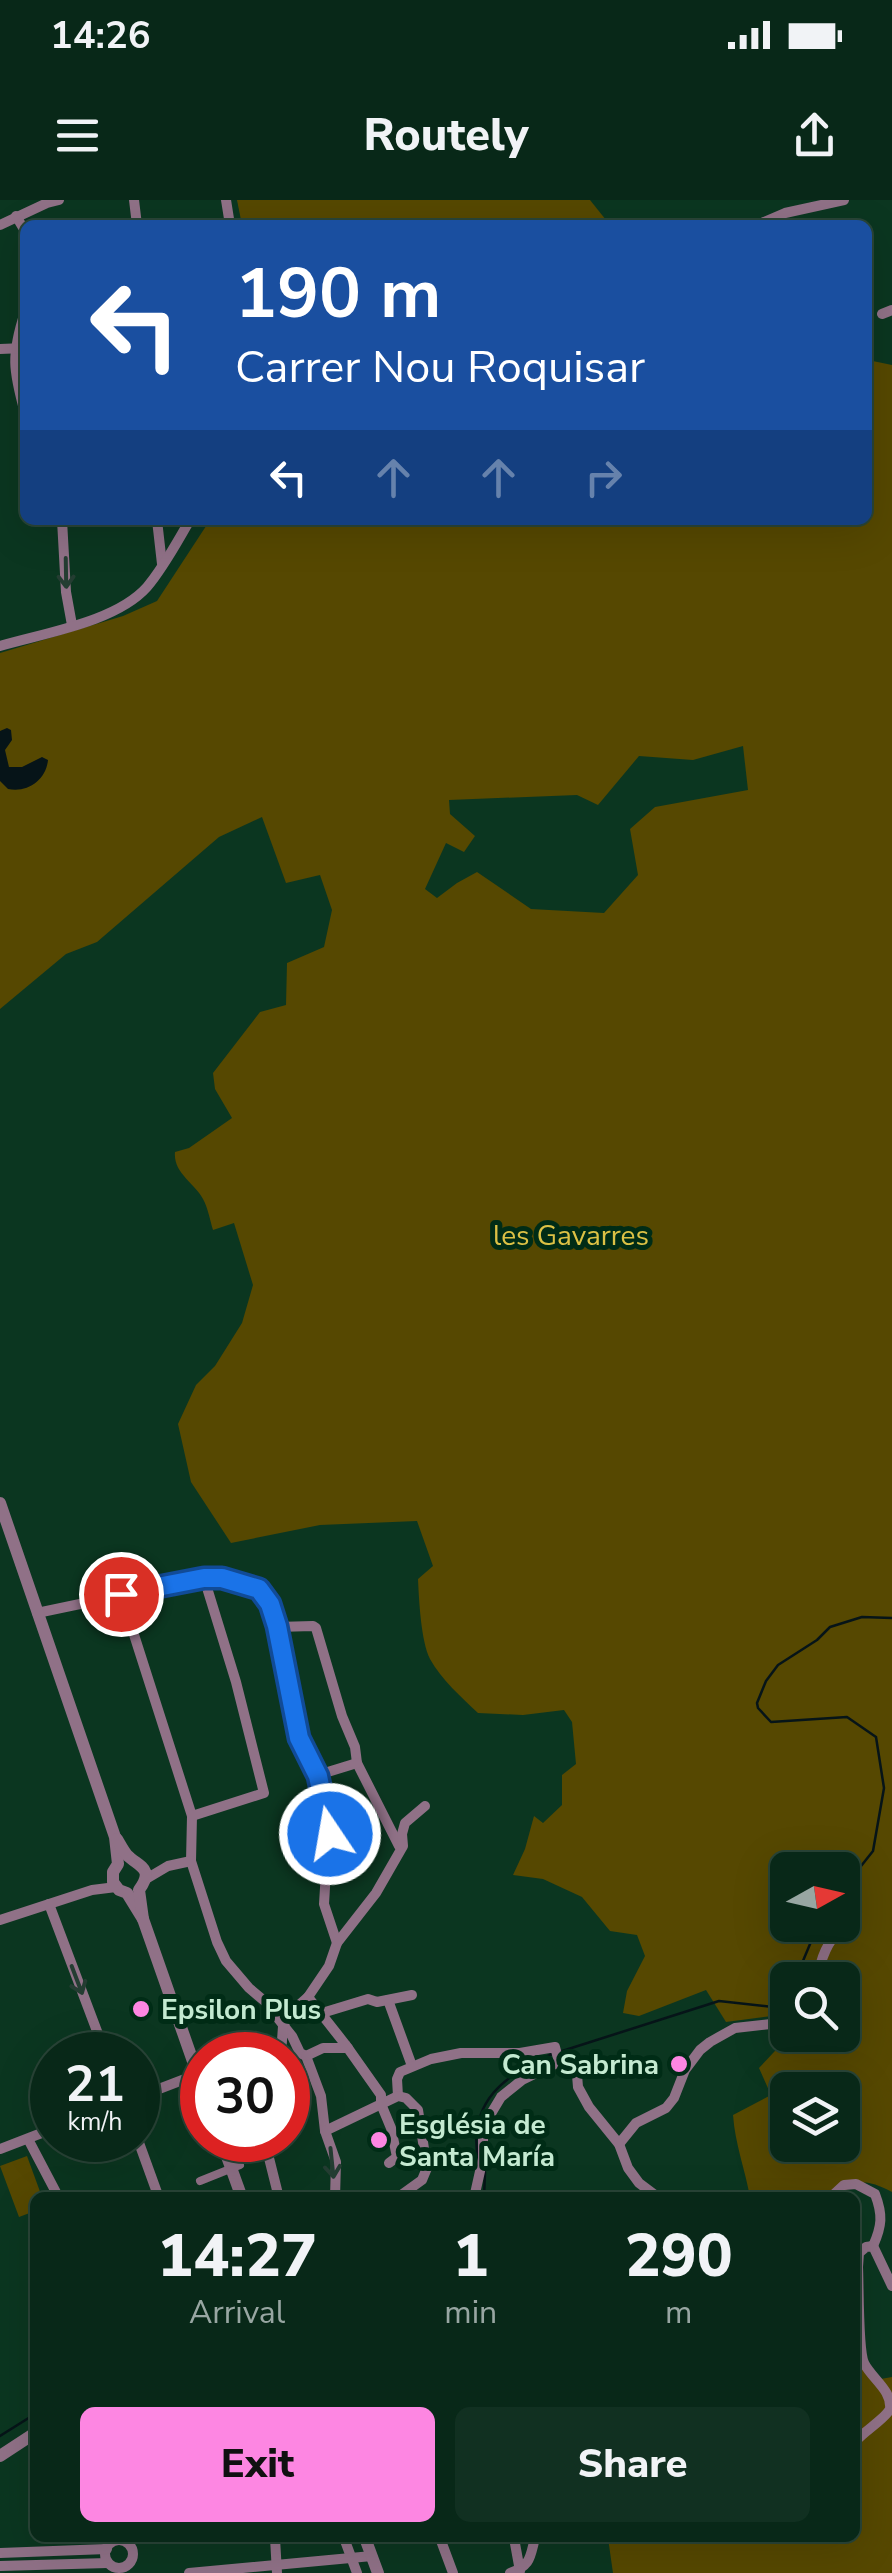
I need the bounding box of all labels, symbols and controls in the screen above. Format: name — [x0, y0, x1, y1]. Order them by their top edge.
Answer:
text: 14:26 — [50, 10, 151, 61]
text: Routely — [364, 105, 528, 166]
icon: menu — [50, 108, 105, 163]
icon: share — [787, 108, 842, 163]
text: 190 m — [235, 246, 441, 342]
icon: left — [70, 260, 200, 390]
text: Carrer Nou Roquisar — [235, 337, 645, 398]
icon: left — [261, 450, 316, 505]
icon: ahead — [366, 450, 421, 505]
icon: ahead — [471, 450, 526, 505]
icon: right — [576, 450, 631, 505]
one-way arrow — [56, 556, 76, 588]
park label: les Gavarres — [493, 1217, 649, 1255]
pin — [79, 1552, 164, 1637]
icon: arrive — [94, 1567, 149, 1622]
position arrow — [278, 1782, 382, 1886]
north arrow — [770, 1852, 860, 1942]
map controls — [770, 1852, 860, 2162]
button: search — [770, 1962, 860, 2052]
one-way arrow — [69, 1963, 87, 1994]
place label: Epsilon Plus — [161, 1991, 321, 2029]
marker: Epsilon Plus — [130, 1998, 152, 2020]
speed limit sign: 30 — [180, 2032, 310, 2162]
place label: Can Sabrina — [502, 2046, 659, 2084]
text: 21 — [65, 2050, 125, 2119]
marker: Can Sabrina — [668, 2053, 690, 2075]
button: layers — [770, 2072, 860, 2162]
text: km/h — [67, 2105, 123, 2139]
place label: Església de Santa María — [399, 2106, 555, 2176]
marker: Església de Santa María — [368, 2129, 390, 2151]
one-way arrow — [323, 2147, 342, 2179]
text: 14:27 — [157, 2215, 317, 2297]
text: 1 — [453, 2215, 489, 2297]
text: 290 — [625, 2215, 733, 2297]
text: Arrival — [189, 2291, 285, 2334]
text: min — [444, 2291, 497, 2334]
text: m — [665, 2291, 692, 2334]
button: Exit — [80, 2407, 435, 2522]
button: Share — [455, 2407, 810, 2522]

